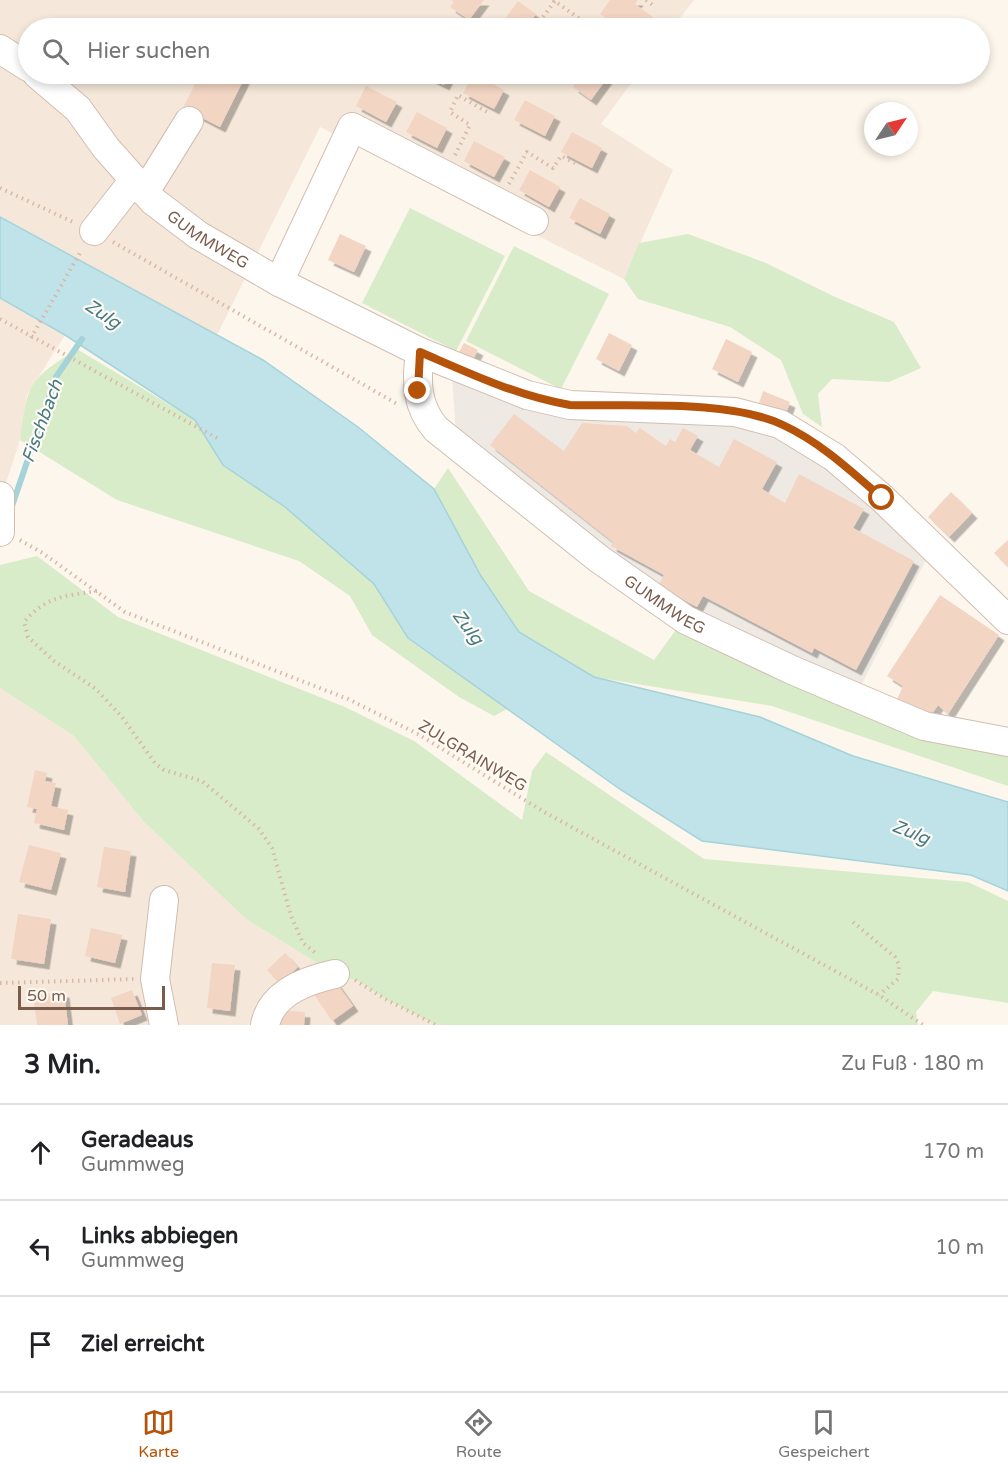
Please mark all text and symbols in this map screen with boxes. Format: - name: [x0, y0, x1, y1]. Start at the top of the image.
- search box: [18, 18, 990, 84]
- icon: search: [39, 35, 72, 68]
- text: Hier suchen: [87, 38, 210, 64]
- north arrow: [864, 102, 918, 156]
- street label: GUMMWEG: [163, 206, 252, 273]
- water label: Zulg: [81, 294, 126, 335]
- water label: Fischbach: [17, 376, 67, 465]
- route end: [404, 377, 430, 403]
- route start: [868, 484, 894, 510]
- street label: GUMMWEG: [620, 571, 708, 639]
- water label: Zulg: [448, 605, 489, 650]
- street label: ZULGRAINWEG: [415, 716, 530, 796]
- water label: Zulg: [889, 815, 934, 850]
- scale bar: [18, 983, 165, 1010]
- text: 50 m: [27, 986, 66, 1006]
- text: 3 Min.: [24, 1049, 101, 1080]
- text: Zu Fuß · 180 m: [841, 1052, 984, 1076]
- text: Geradeaus: [81, 1127, 193, 1153]
- icon: ahead: [24, 1136, 57, 1169]
- text: 170 m: [923, 1140, 984, 1164]
- text: Gummweg: [81, 1153, 185, 1177]
- text: Links abbiegen: [81, 1223, 239, 1249]
- icon: left: [24, 1232, 57, 1265]
- text: 10 m: [935, 1236, 984, 1260]
- text: Gummweg: [81, 1249, 185, 1273]
- icon: arrive: [24, 1328, 57, 1361]
- text: Ziel erreicht: [81, 1331, 204, 1357]
- tab: Karte: [138, 1406, 179, 1462]
- tab: Route: [456, 1406, 502, 1462]
- tab: Gespeichert: [778, 1406, 870, 1462]

